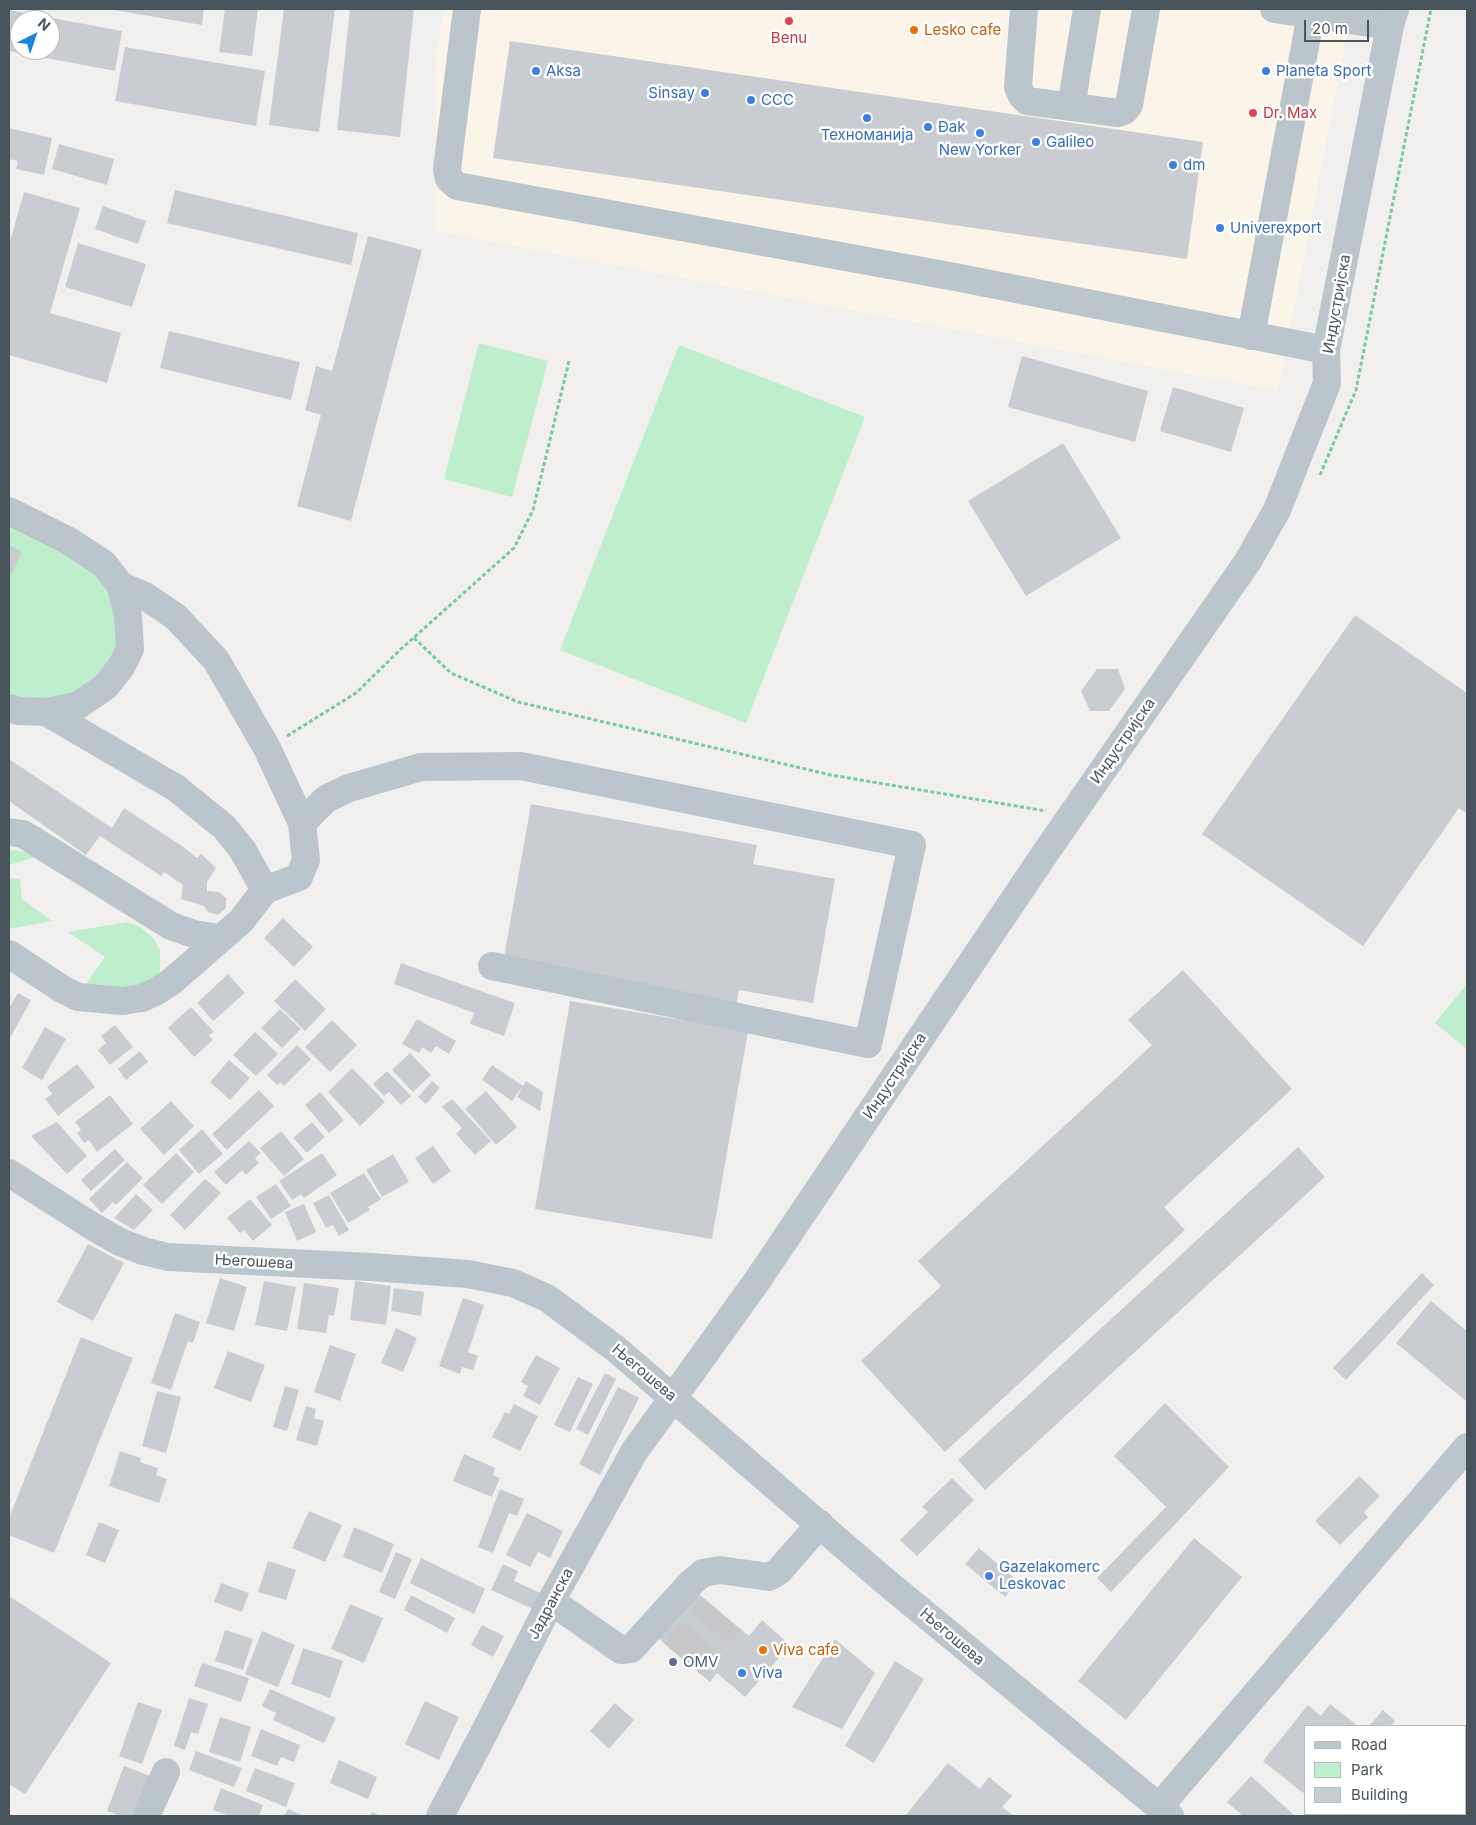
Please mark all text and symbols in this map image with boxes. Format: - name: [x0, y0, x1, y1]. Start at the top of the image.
- north arrow: [10, 10, 60, 60]
- scale bar: [1306, 10, 1371, 42]
- text: N: [35, 14, 54, 34]
- marker: Benu: [783, 15, 795, 27]
- text: 20 m: [1312, 19, 1348, 38]
- place label: Lesko cafe: [924, 21, 1001, 39]
- marker: Lesko cafe: [908, 24, 920, 36]
- place label: Benu: [771, 29, 807, 47]
- place label: Aksa: [546, 62, 581, 80]
- place label: Planeta Sport: [1276, 62, 1371, 80]
- marker: Aksa: [530, 65, 542, 77]
- marker: Planeta Sport: [1260, 65, 1272, 77]
- place label: Sinsay: [648, 84, 695, 102]
- marker: Sinsay: [699, 87, 711, 99]
- place label: CCC: [761, 91, 794, 109]
- marker: CCC: [745, 94, 757, 106]
- place label: Dr. Max: [1263, 104, 1317, 122]
- marker: Dr. Max: [1247, 107, 1259, 119]
- marker: Техноманија: [861, 112, 873, 124]
- place label: Đak: [938, 118, 965, 136]
- marker: Đak: [922, 121, 934, 133]
- place label: Техноманија: [821, 126, 913, 144]
- marker: New Yorker: [974, 127, 986, 139]
- place label: Galileo: [1046, 133, 1094, 151]
- marker: Galileo: [1030, 136, 1042, 148]
- place label: New Yorker: [939, 141, 1021, 159]
- place label: dm: [1183, 156, 1205, 174]
- marker: dm: [1167, 159, 1179, 171]
- place label: Univerexport: [1230, 219, 1322, 237]
- marker: Univerexport: [1214, 222, 1226, 234]
- street label: Индустријска: [1319, 253, 1355, 355]
- street label: Индустријска: [1087, 695, 1159, 787]
- street label: Индустријска: [859, 1029, 931, 1123]
- street label: Његошева: [214, 1251, 294, 1273]
- street label: Његошева: [608, 1341, 680, 1405]
- place label: Gazelakomerc Leskovac: [999, 1558, 1100, 1593]
- street label: Јадранска: [525, 1565, 577, 1643]
- marker: Gazelakomerc Leskovac: [983, 1570, 995, 1582]
- street label: Његошева: [916, 1605, 988, 1669]
- place label: Viva cafe: [773, 1641, 839, 1659]
- marker: Viva cafe: [757, 1644, 769, 1656]
- place label: OMV: [683, 1653, 718, 1671]
- marker: OMV: [667, 1656, 679, 1668]
- place label: Viva: [752, 1664, 783, 1682]
- marker: Viva: [736, 1667, 748, 1679]
- legend: [1304, 1725, 1466, 1815]
- text: Road: [1351, 1735, 1387, 1754]
- text: Park: [1351, 1760, 1383, 1779]
- text: Building: [1351, 1785, 1408, 1804]

